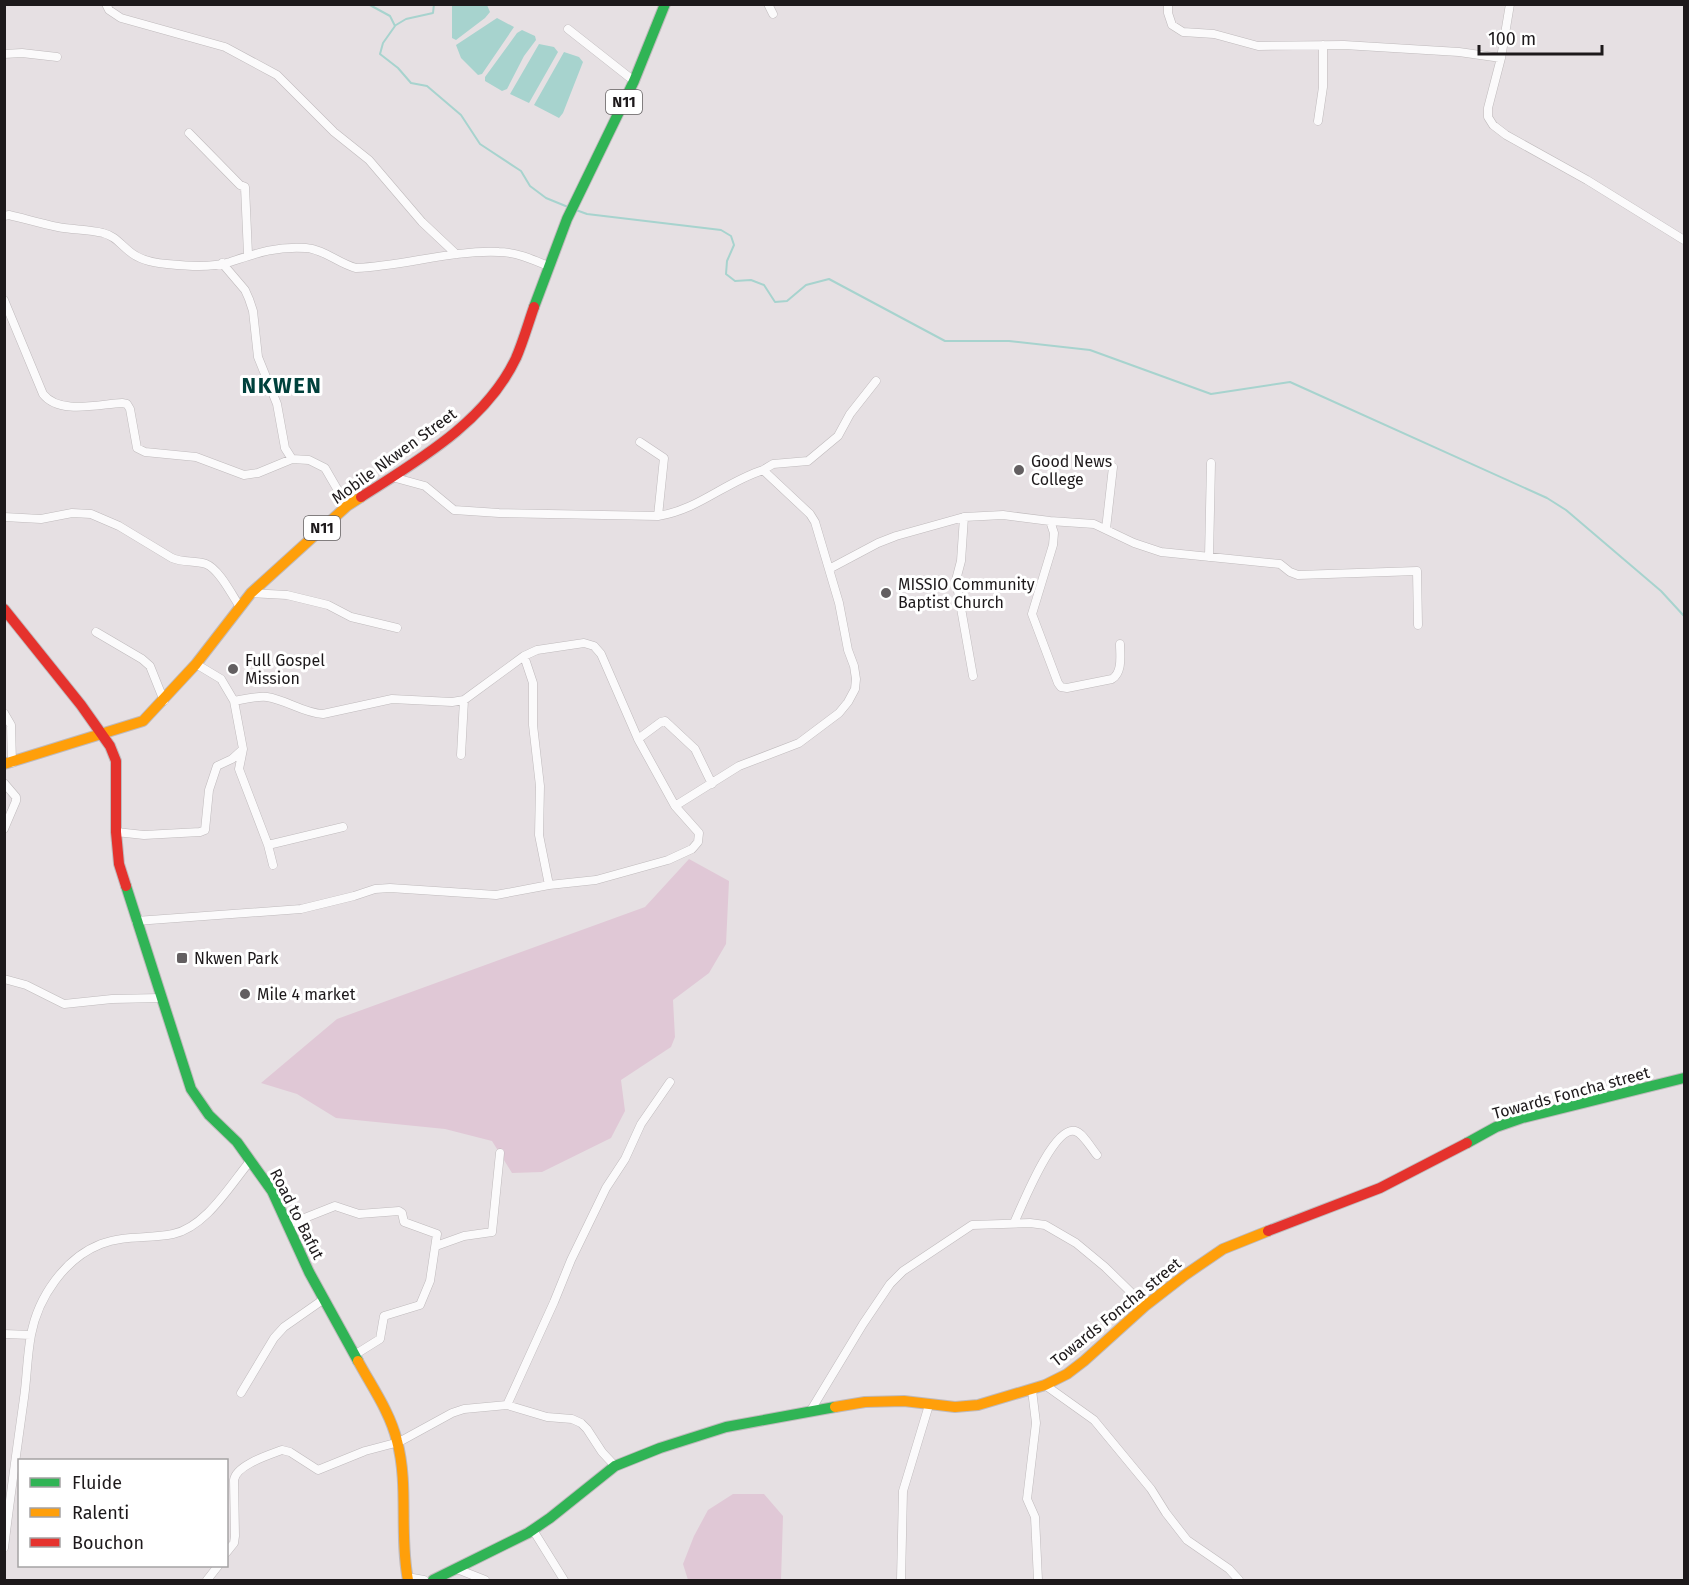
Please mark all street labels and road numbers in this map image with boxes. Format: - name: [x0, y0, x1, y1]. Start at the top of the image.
- road number: N11: [606, 90, 642, 114]
- street label: Mobile Nkwen Street: [328, 404, 460, 508]
- road number: N11: [304, 516, 340, 540]
- street label: Towards Foncha street: [1490, 1063, 1652, 1123]
- street label: Road to Bafut: [266, 1166, 328, 1263]
- street label: Towards Foncha street: [1047, 1254, 1185, 1370]

